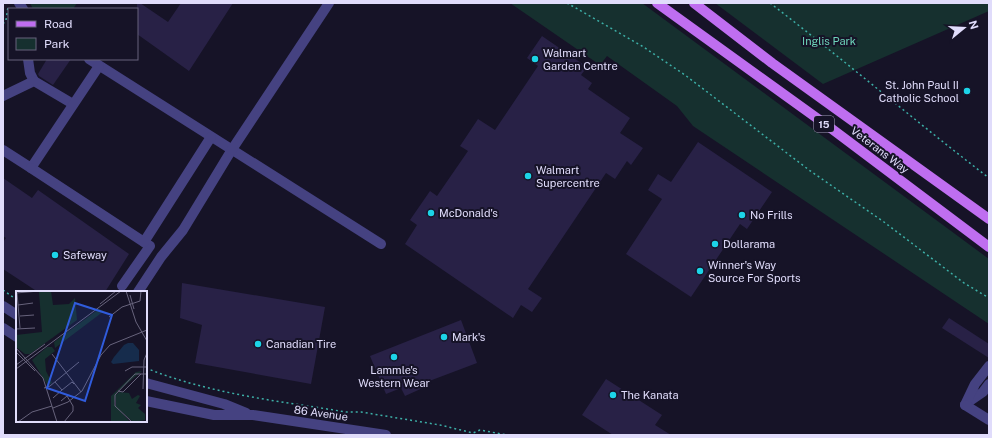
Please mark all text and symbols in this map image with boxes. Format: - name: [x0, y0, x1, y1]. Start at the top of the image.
- legend: [8, 8, 138, 60]
- north arrow: [944, 8, 984, 48]
- text: Road: [44, 17, 72, 31]
- text: N: [966, 19, 981, 31]
- park label: Inglis Park: [802, 35, 856, 47]
- text: Park: [44, 37, 70, 51]
- place label: Walmart Garden Centre: [543, 47, 618, 72]
- marker: Walmart Garden Centre: [530, 54, 540, 64]
- place label: St. John Paul II Catholic School: [879, 79, 959, 104]
- marker: St. John Paul II Catholic School: [962, 86, 972, 96]
- road number: 15: [814, 116, 834, 132]
- street label: Veterans Way: [849, 124, 911, 176]
- place label: Walmart Supercentre: [536, 164, 600, 189]
- marker: Walmart Supercentre: [523, 171, 533, 181]
- place label: McDonald's: [439, 207, 498, 219]
- marker: McDonald's: [426, 208, 436, 218]
- place label: No Frills: [750, 209, 793, 221]
- marker: No Frills: [737, 210, 747, 220]
- place label: Dollarama: [723, 238, 775, 250]
- marker: Dollarama: [710, 239, 720, 249]
- place label: Safeway: [63, 249, 107, 261]
- marker: Safeway: [50, 250, 60, 260]
- place label: Winner's Way Source For Sports: [708, 259, 801, 284]
- marker: Winner's Way Source For Sports: [695, 266, 705, 276]
- inset map: [16, 291, 147, 422]
- place label: Mark's: [452, 331, 486, 343]
- marker: Mark's: [439, 332, 449, 342]
- place label: Canadian Tire: [266, 338, 336, 350]
- marker: Canadian Tire: [253, 339, 263, 349]
- marker: Lammle's Western Wear: [389, 352, 399, 362]
- place label: Lammle's Western Wear: [358, 364, 430, 389]
- place label: The Kanata: [621, 389, 679, 401]
- marker: The Kanata: [608, 390, 618, 400]
- street label: 86 Avenue: [293, 403, 349, 423]

